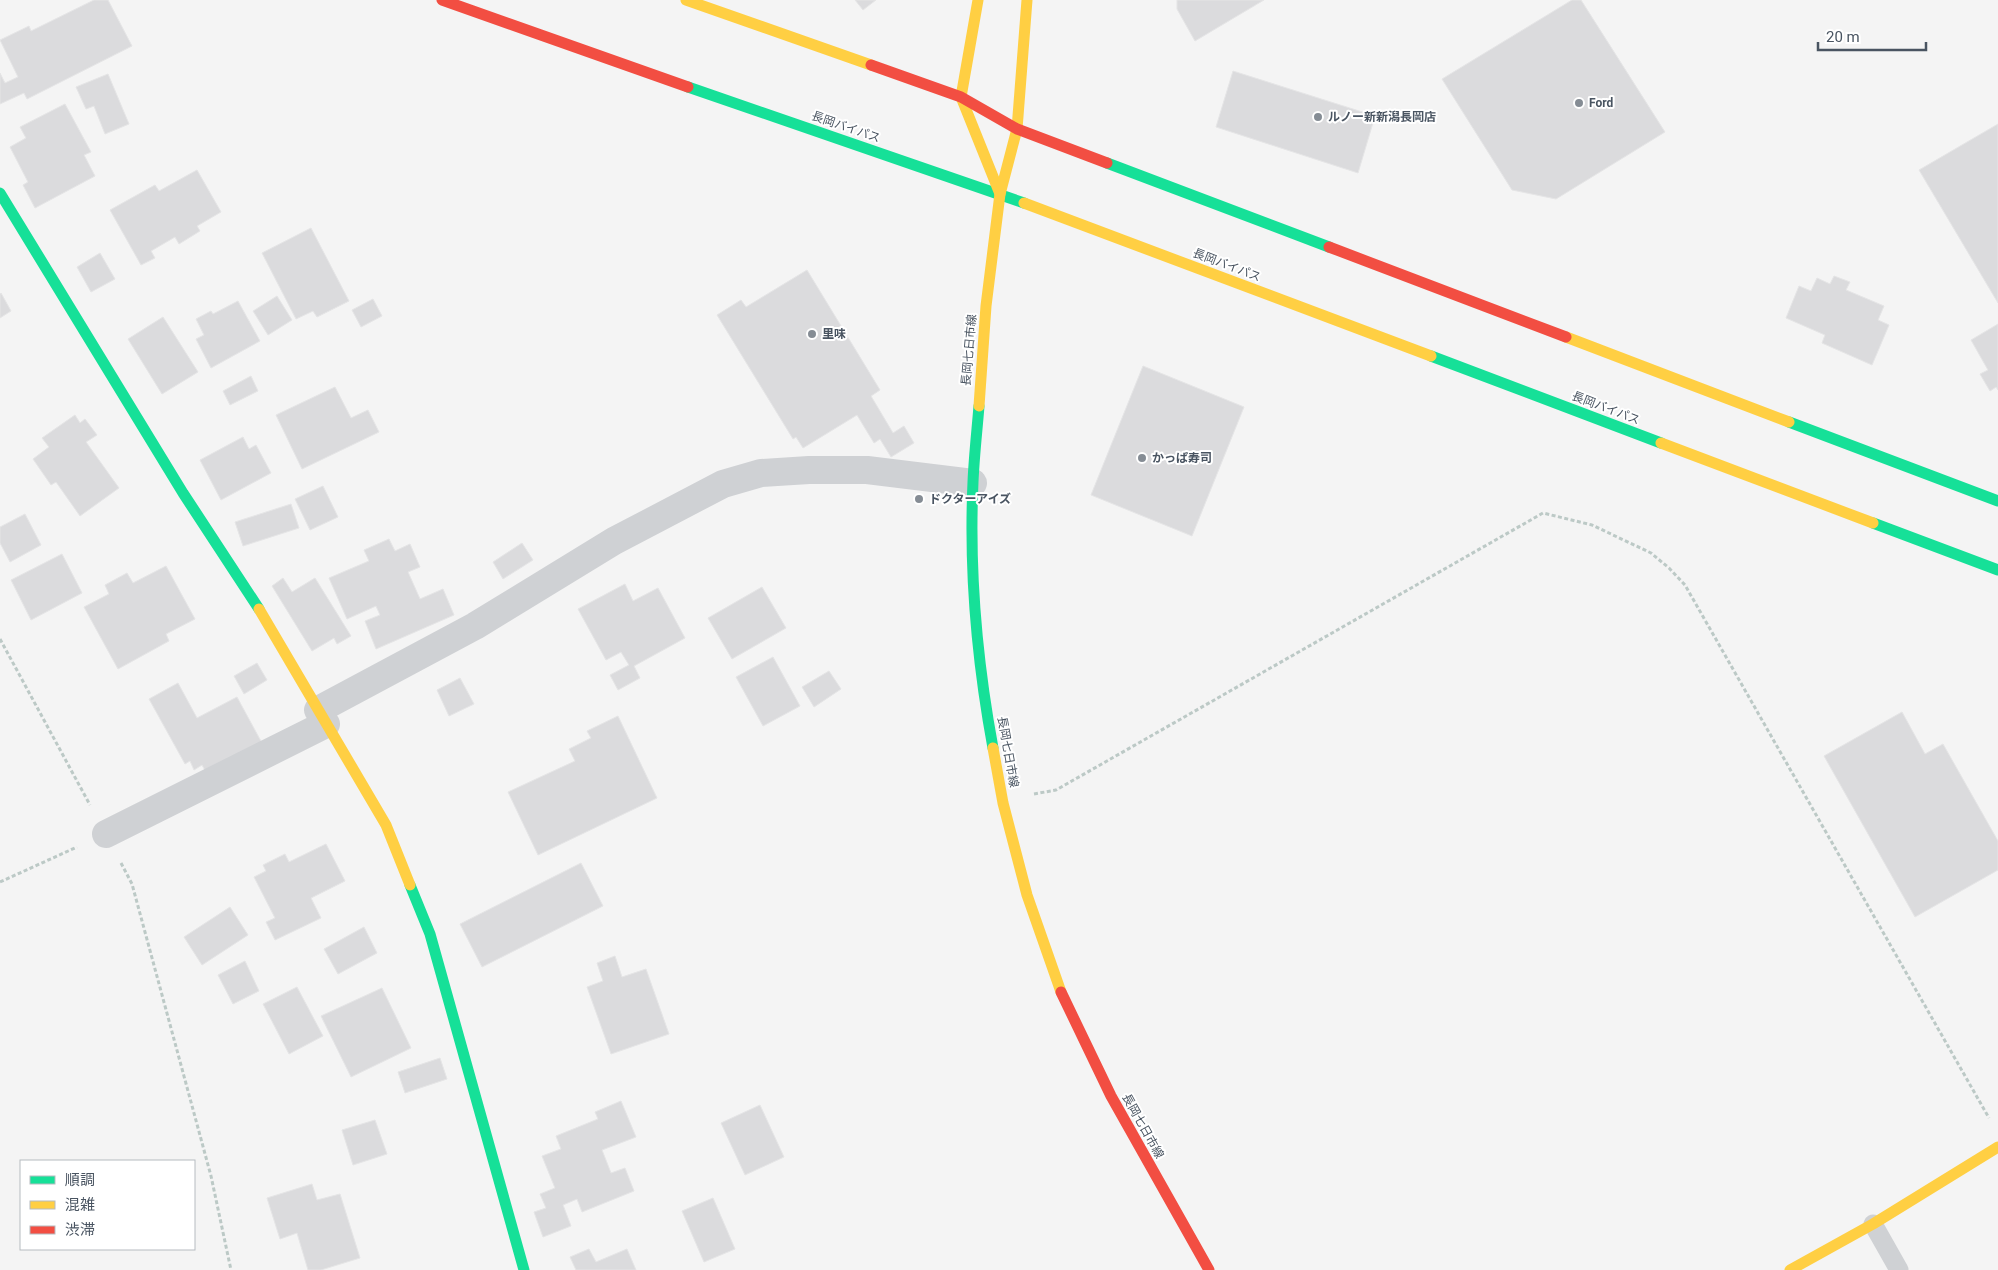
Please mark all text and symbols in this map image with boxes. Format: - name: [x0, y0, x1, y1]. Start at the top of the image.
- scale bar: [1818, 20, 1926, 52]
- text: 20 m: [1826, 28, 1860, 46]
- place label: Ford: [1589, 96, 1614, 110]
- marker: Ford: [1573, 97, 1585, 109]
- street label: 長岡バイパス: [810, 109, 882, 145]
- place label: ルノー新新潟長岡店: [1328, 110, 1436, 124]
- marker: ルノー新新潟長岡店: [1312, 111, 1324, 123]
- street label: 長岡バイパス: [1191, 246, 1263, 284]
- street label: 長岡七日市線: [959, 314, 979, 386]
- place label: 里味: [822, 327, 846, 341]
- marker: 里味: [806, 328, 818, 340]
- street label: 長岡バイパス: [1570, 389, 1642, 427]
- place label: かっぱ寿司: [1152, 451, 1212, 465]
- marker: かっぱ寿司: [1136, 452, 1148, 464]
- place label: ドクターアイズ: [929, 492, 1011, 506]
- marker: ドクターアイズ: [913, 493, 925, 505]
- street label: 長岡七日市線: [995, 715, 1021, 789]
- street label: 長岡七日市線: [1119, 1091, 1167, 1161]
- legend: [20, 1160, 195, 1250]
- text: 順調: [65, 1171, 95, 1189]
- text: 混雑: [65, 1196, 95, 1214]
- text: 渋滞: [65, 1221, 95, 1239]

